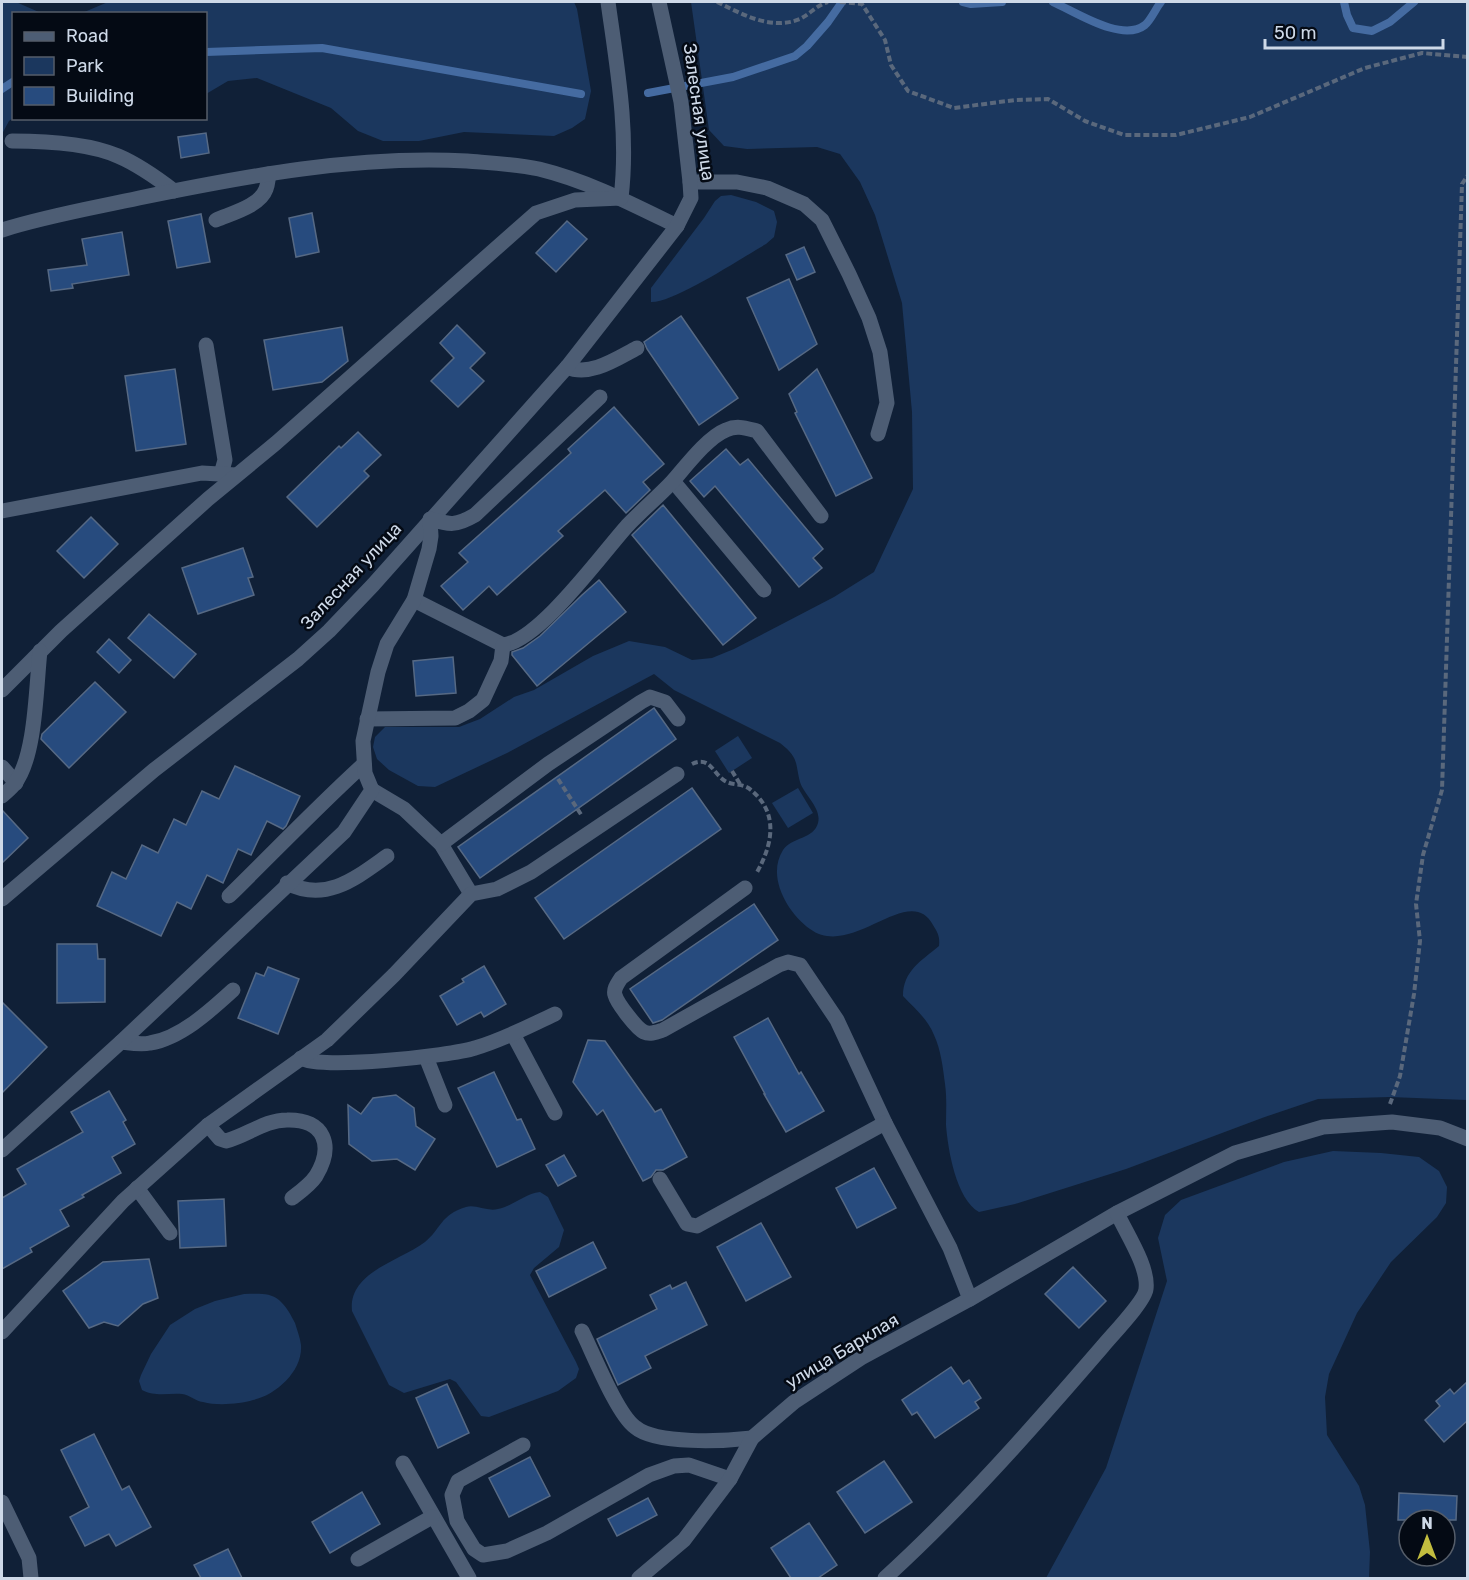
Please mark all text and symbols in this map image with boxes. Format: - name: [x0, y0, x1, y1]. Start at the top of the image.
- legend: [12, 12, 207, 120]
- scale bar: [1265, 12, 1444, 50]
- text: 50 m: [1274, 22, 1317, 44]
- text: Road: [66, 25, 109, 47]
- street label: Залесная улица: [678, 42, 720, 182]
- text: Park: [66, 55, 104, 77]
- text: Building: [66, 85, 134, 107]
- street label: Залесная улица: [296, 518, 406, 634]
- street label: улица Барклая: [781, 1309, 903, 1393]
- north arrow: [1397, 1508, 1457, 1568]
- text: N: [1421, 1514, 1433, 1533]

